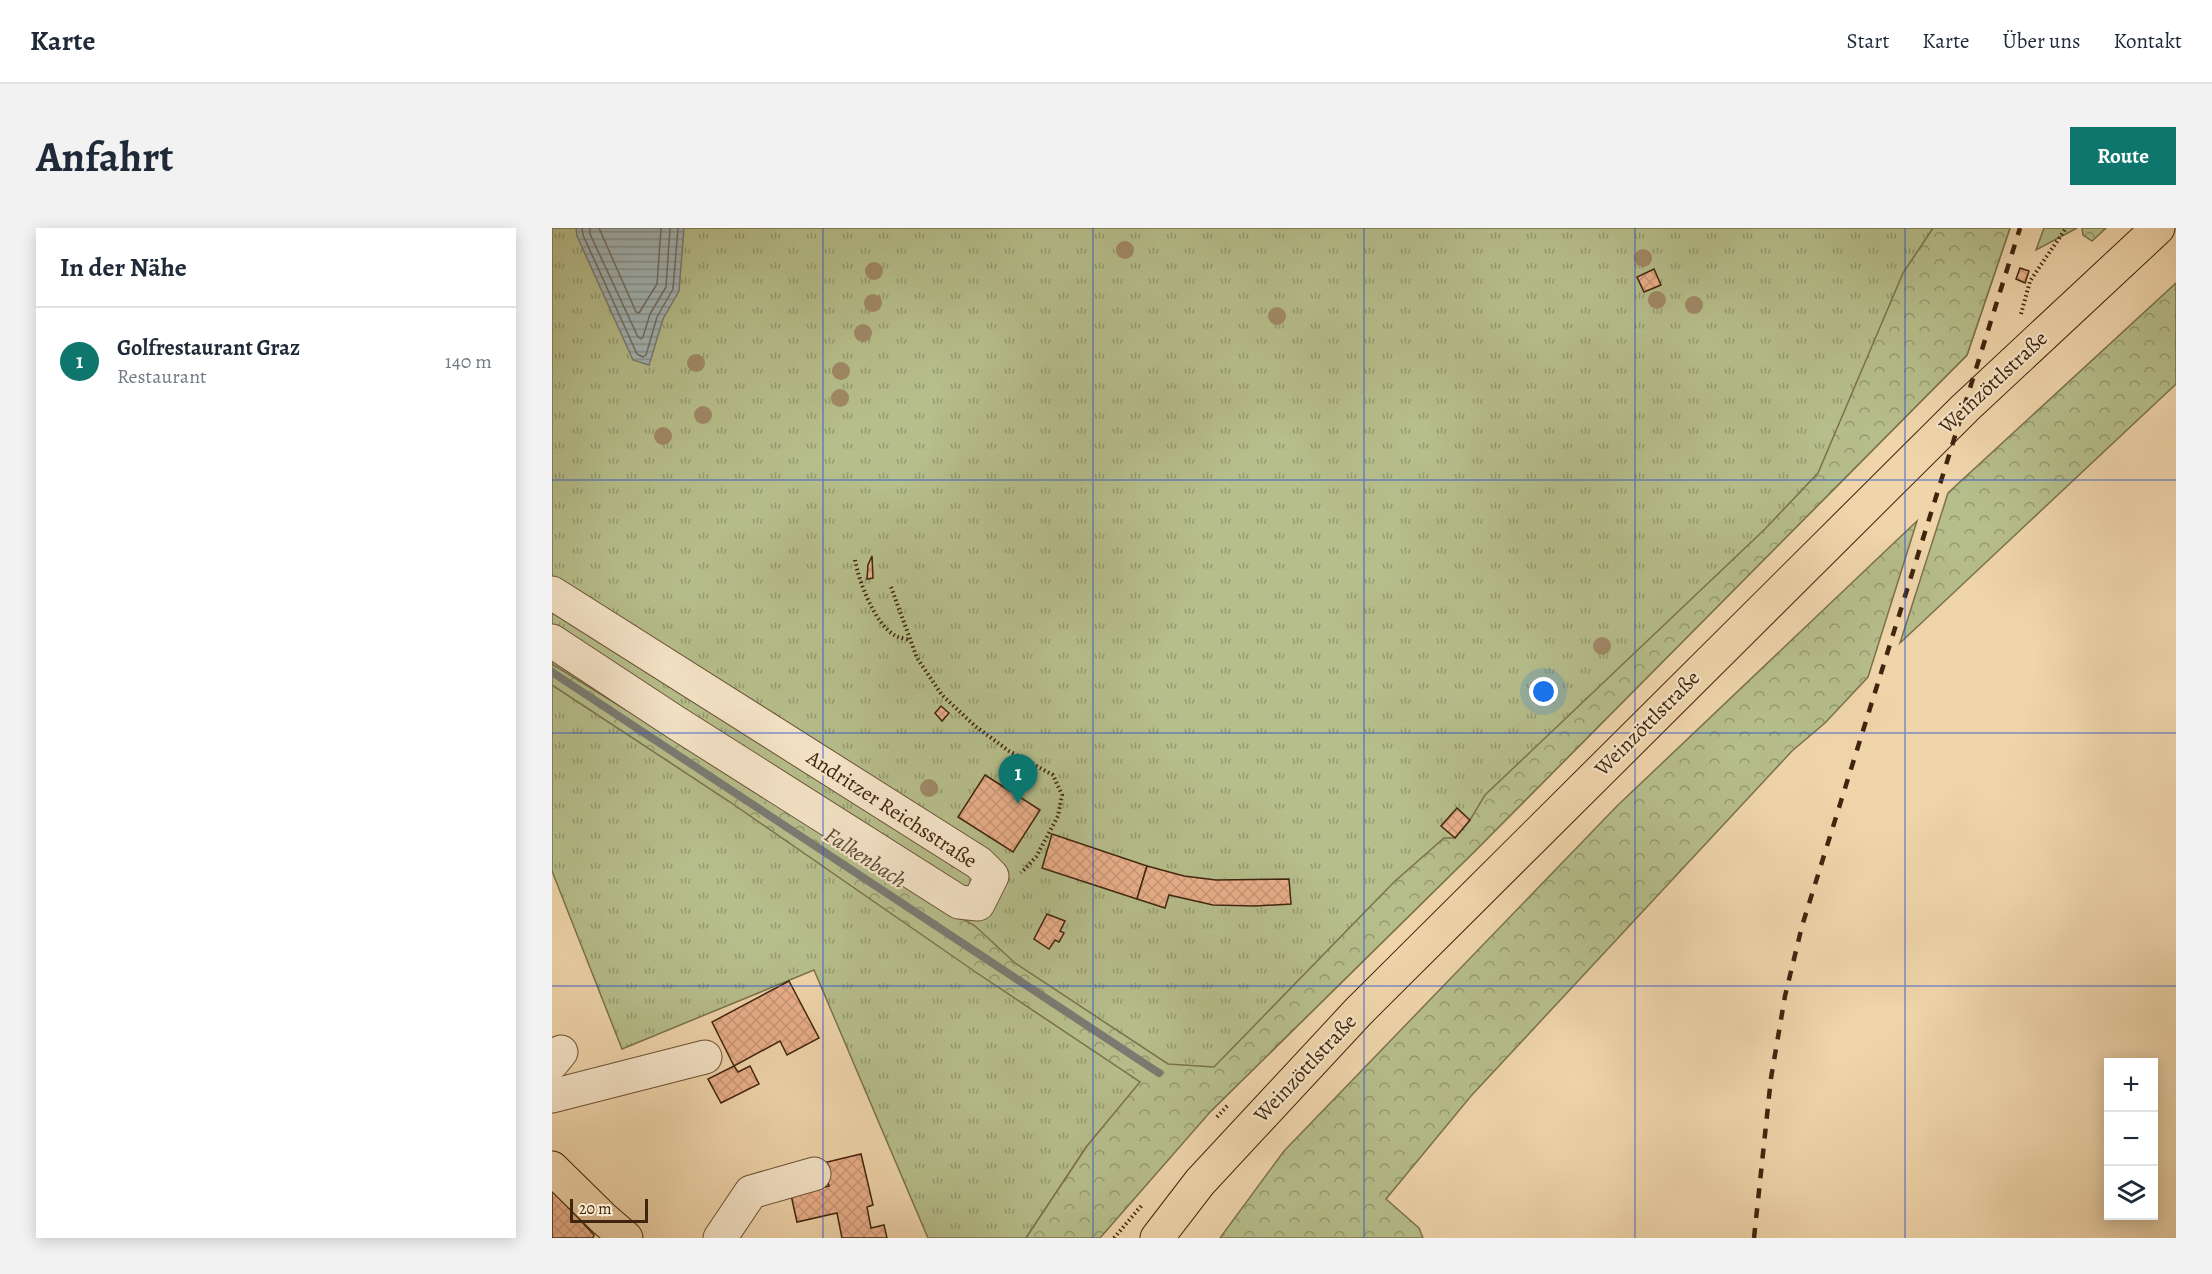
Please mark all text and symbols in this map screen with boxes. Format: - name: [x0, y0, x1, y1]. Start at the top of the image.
- text: Karte: [30, 22, 95, 60]
- text: Start: [1847, 27, 1889, 55]
- text: Karte: [1922, 27, 1970, 55]
- text: Über uns: [2003, 27, 2080, 55]
- text: Kontakt: [2113, 27, 2182, 55]
- button: Route: [2070, 127, 2176, 185]
- text: Anfahrt: [36, 128, 173, 185]
- text: In der Nähe: [60, 250, 187, 285]
- street label: Weinzöttlstraße: [1932, 324, 2053, 440]
- text: Golfrestaurant Graz: [117, 333, 300, 363]
- text: 1: [76, 348, 83, 375]
- text: 140 m: [445, 348, 492, 375]
- text: Restaurant: [117, 363, 207, 390]
- street label: Weinzöttlstraße: [1587, 664, 1706, 783]
- your location: [1529, 677, 1558, 706]
- street label: Andritzer Reichsstraße: [801, 743, 983, 875]
- pin: 1: [998, 754, 1038, 804]
- water label: Falkenbach: [819, 820, 912, 896]
- street label: Weinzöttlstraße: [1247, 1008, 1363, 1129]
- map controls: [2104, 1058, 2158, 1220]
- button: +: [2104, 1058, 2158, 1112]
- button: −: [2104, 1112, 2158, 1166]
- button: layers: [2104, 1166, 2158, 1220]
- scale bar: [570, 1196, 648, 1224]
- text: 20 m: [579, 1198, 612, 1220]

